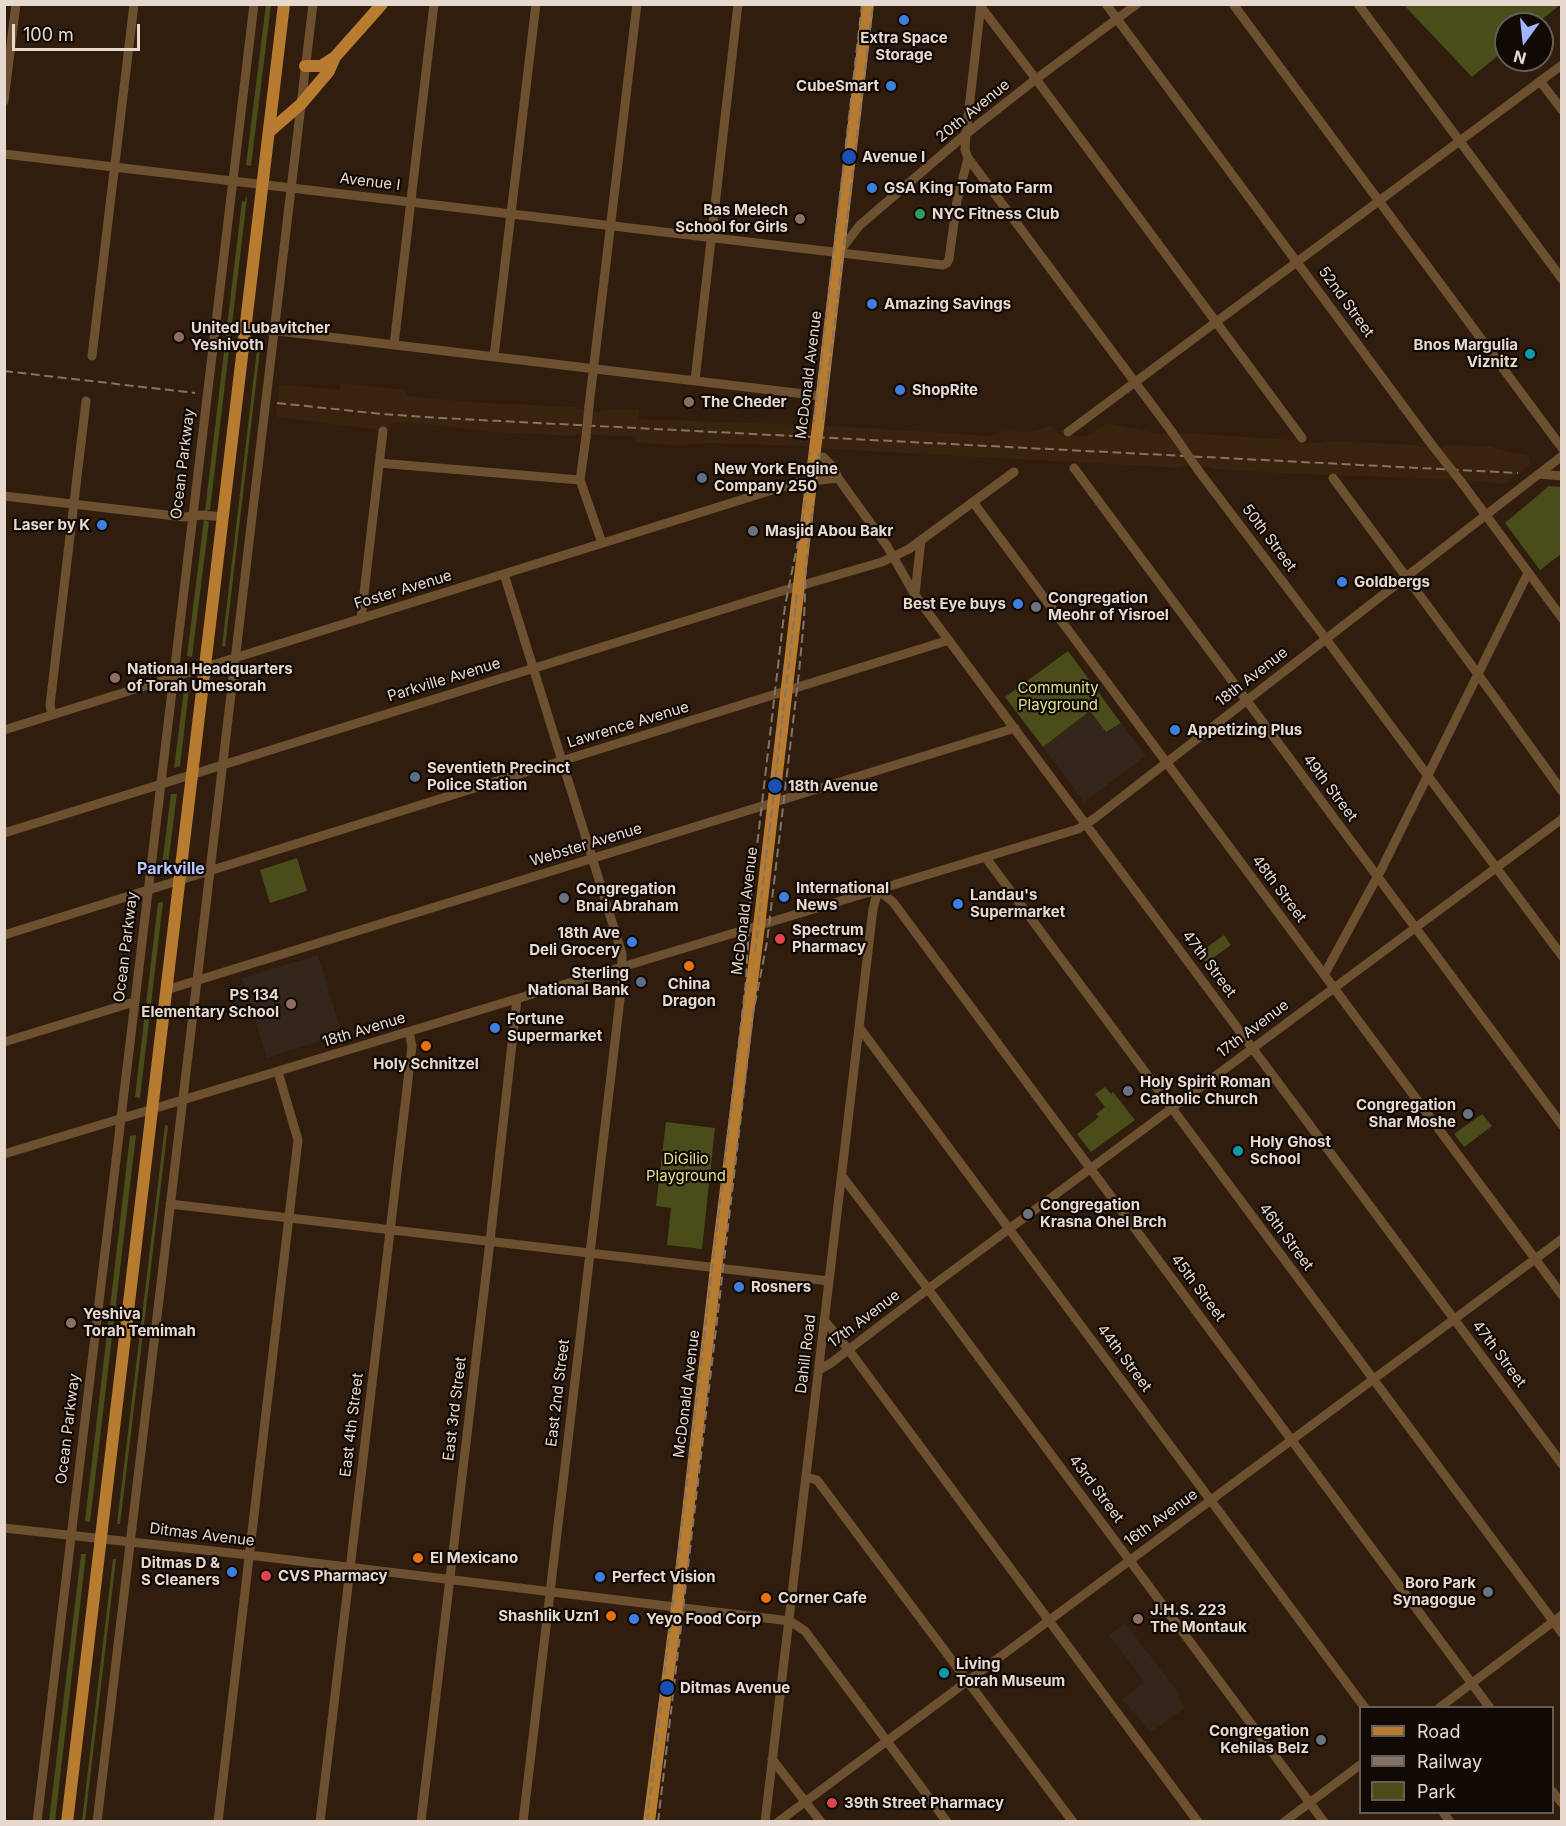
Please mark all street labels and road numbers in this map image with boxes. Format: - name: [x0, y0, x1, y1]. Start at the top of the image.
- street label: 20th Avenue: [933, 76, 1013, 146]
- street label: Avenue I: [339, 169, 401, 195]
- street label: 52nd Street: [1314, 263, 1378, 341]
- street label: McDonald Avenue: [792, 310, 826, 440]
- street label: Ocean Parkway: [167, 408, 199, 520]
- street label: 50th Street: [1238, 501, 1300, 575]
- street label: Foster Avenue: [352, 567, 454, 613]
- street label: 18th Avenue: [1213, 643, 1291, 711]
- street label: Parkville Avenue: [385, 654, 503, 706]
- street label: Lawrence Avenue: [565, 698, 691, 752]
- street label: 49th Street: [1299, 751, 1361, 825]
- street label: Webster Avenue: [528, 819, 644, 871]
- street label: McDonald Avenue: [728, 846, 762, 976]
- street label: 48th Street: [1248, 852, 1310, 926]
- street label: Ocean Parkway: [110, 891, 142, 1003]
- street label: 47th Street: [1178, 927, 1240, 1001]
- street label: 17th Avenue: [1214, 996, 1292, 1062]
- street label: 18th Avenue: [320, 1009, 408, 1051]
- street label: 46th Street: [1255, 1200, 1317, 1274]
- street label: 45th Street: [1167, 1251, 1229, 1325]
- street label: 17th Avenue: [825, 1286, 903, 1352]
- street label: Dahill Road: [792, 1313, 820, 1395]
- street label: 47th Street: [1468, 1317, 1530, 1391]
- street label: 44th Street: [1093, 1321, 1155, 1395]
- street label: McDonald Avenue: [670, 1329, 704, 1459]
- street label: East 2nd Street: [542, 1338, 574, 1448]
- street label: East 3rd Street: [440, 1356, 470, 1462]
- street label: East 4th Street: [337, 1372, 367, 1478]
- street label: Ocean Parkway: [52, 1373, 84, 1485]
- street label: 43rd Street: [1065, 1452, 1127, 1526]
- street label: 16th Avenue: [1121, 1485, 1201, 1551]
- street label: Ditmas Avenue: [148, 1520, 256, 1550]

